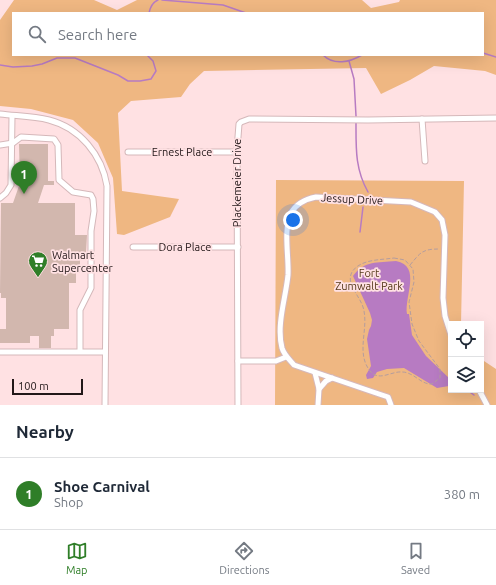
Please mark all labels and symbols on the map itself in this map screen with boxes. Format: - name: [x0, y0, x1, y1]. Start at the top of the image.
- street label: Plackemeier Drive: [231, 139, 243, 227]
- street label: Ernest Place: [152, 146, 212, 158]
- pin: 1: [11, 161, 37, 194]
- street label: Jessup Drive: [321, 191, 383, 207]
- your location: [283, 210, 303, 230]
- street label: Dora Place: [159, 241, 211, 253]
- place label: Walmart Supercenter: [52, 249, 114, 274]
- supermarket icon: Walmart Supercenter: [27, 250, 49, 278]
- park label: Fort Zumwalt Park: [335, 267, 403, 292]
- scale bar: [12, 377, 83, 396]

